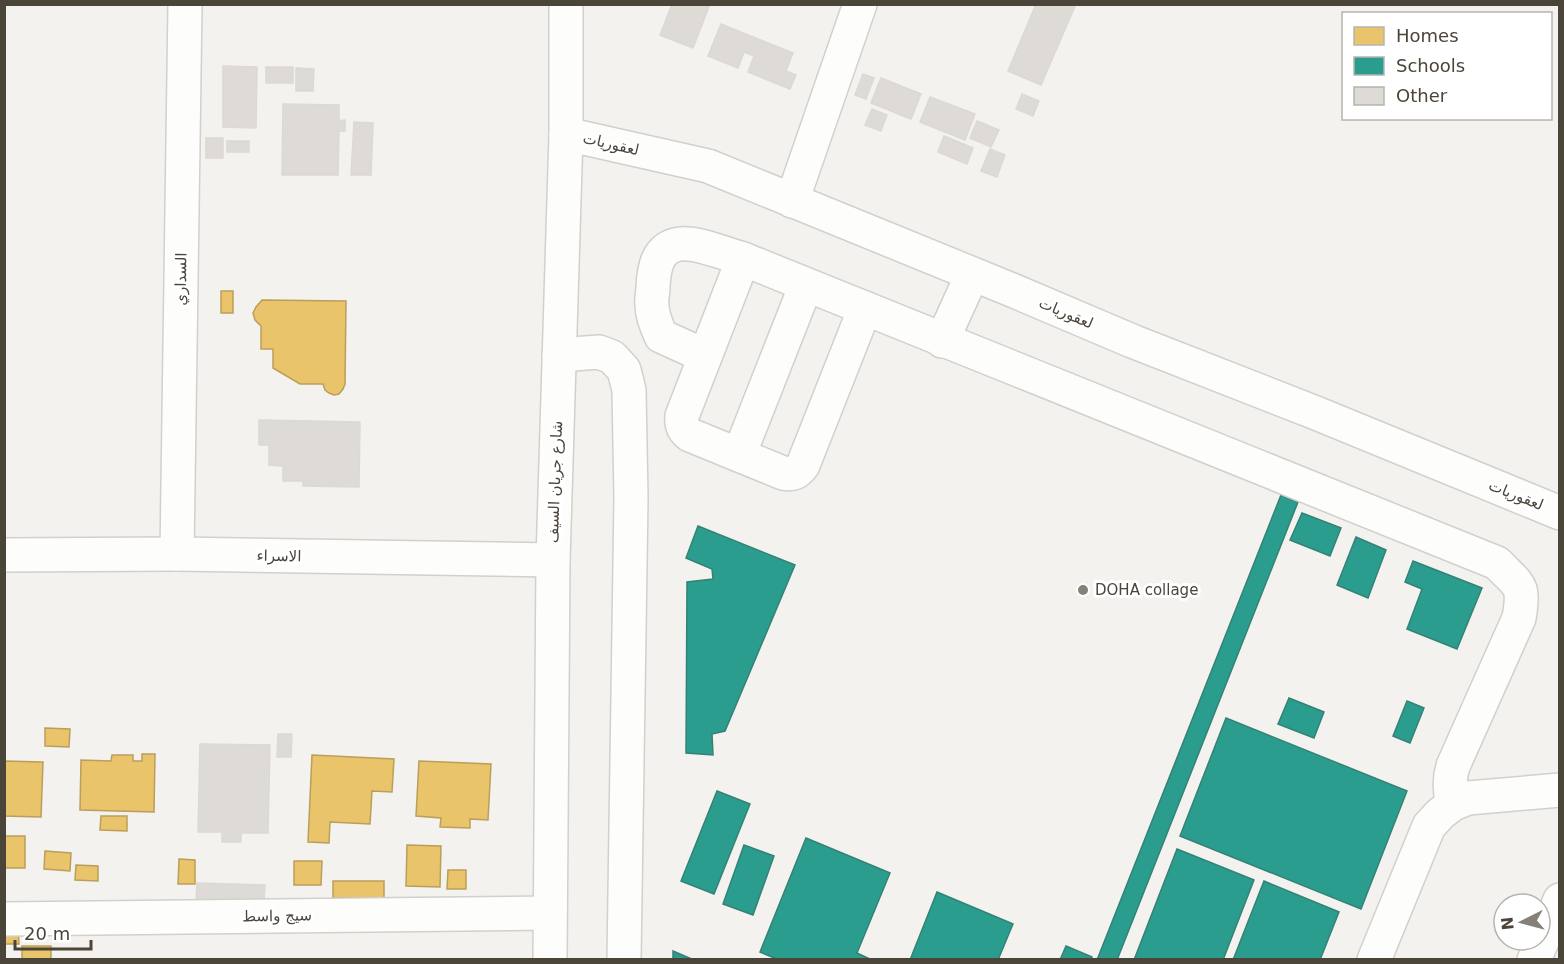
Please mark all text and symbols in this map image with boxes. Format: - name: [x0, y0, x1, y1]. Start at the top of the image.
- legend: [1342, 12, 1552, 120]
- text: Homes: [1396, 25, 1459, 46]
- text: Schools: [1396, 55, 1465, 76]
- text: Other: [1396, 85, 1448, 106]
- street label: لعقوريات: [581, 129, 641, 159]
- street label: السداري: [172, 252, 191, 306]
- street label: لعقوريات: [1036, 294, 1096, 332]
- street label: شارع جريان السيف: [544, 421, 566, 543]
- street label: لعقوريات: [1486, 476, 1546, 514]
- street label: الاسراء: [256, 547, 302, 565]
- place label: DOHA collage: [1095, 581, 1198, 599]
- marker: DOHA collage: [1076, 583, 1090, 597]
- north arrow: [1492, 892, 1552, 952]
- street label: سيج واسط: [242, 906, 312, 926]
- scale bar: [15, 913, 92, 951]
- text: N: [1497, 916, 1518, 931]
- text: 20 m: [24, 923, 70, 944]

